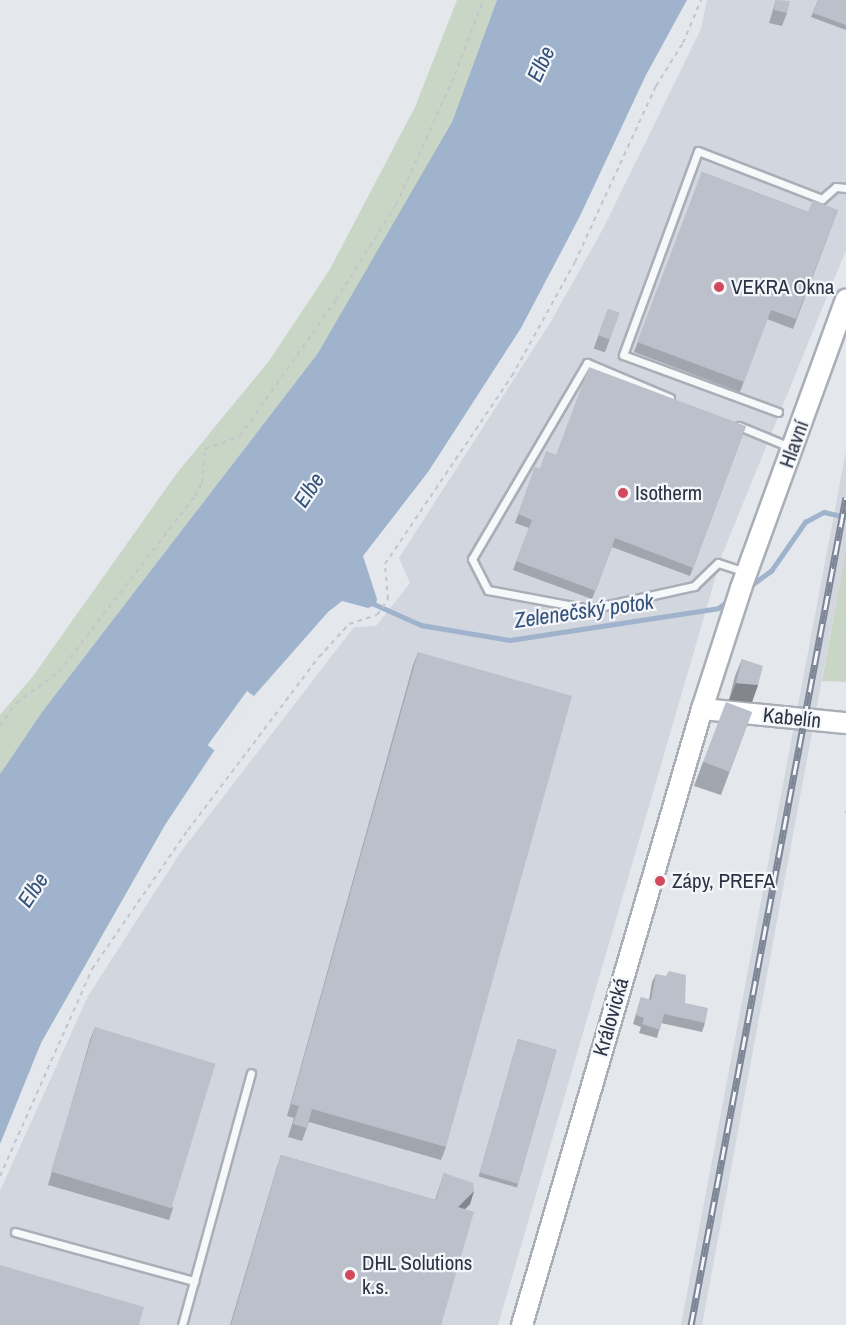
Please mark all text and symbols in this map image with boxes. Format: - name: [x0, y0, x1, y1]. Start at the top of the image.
- water label: Elbe: [521, 42, 561, 86]
- place label: VEKRA Okna: [731, 274, 835, 300]
- marker: VEKRA Okna: [712, 280, 726, 294]
- street label: Hlavní: [774, 417, 814, 471]
- water label: Elbe: [288, 468, 330, 512]
- place label: Isotherm: [635, 480, 702, 506]
- marker: Isotherm: [616, 486, 630, 500]
- water label: Zelenečský potok: [513, 588, 655, 634]
- street label: Kabelín: [762, 702, 822, 734]
- water label: Elbe: [12, 868, 54, 912]
- place label: Zápy, PREFA: [672, 868, 775, 894]
- marker: Zápy, PREFA: [653, 874, 667, 888]
- street label: Královická: [588, 975, 634, 1059]
- place label: DHL Solutions k.s.: [362, 1250, 473, 1300]
- marker: DHL Solutions k.s.: [343, 1268, 357, 1282]

